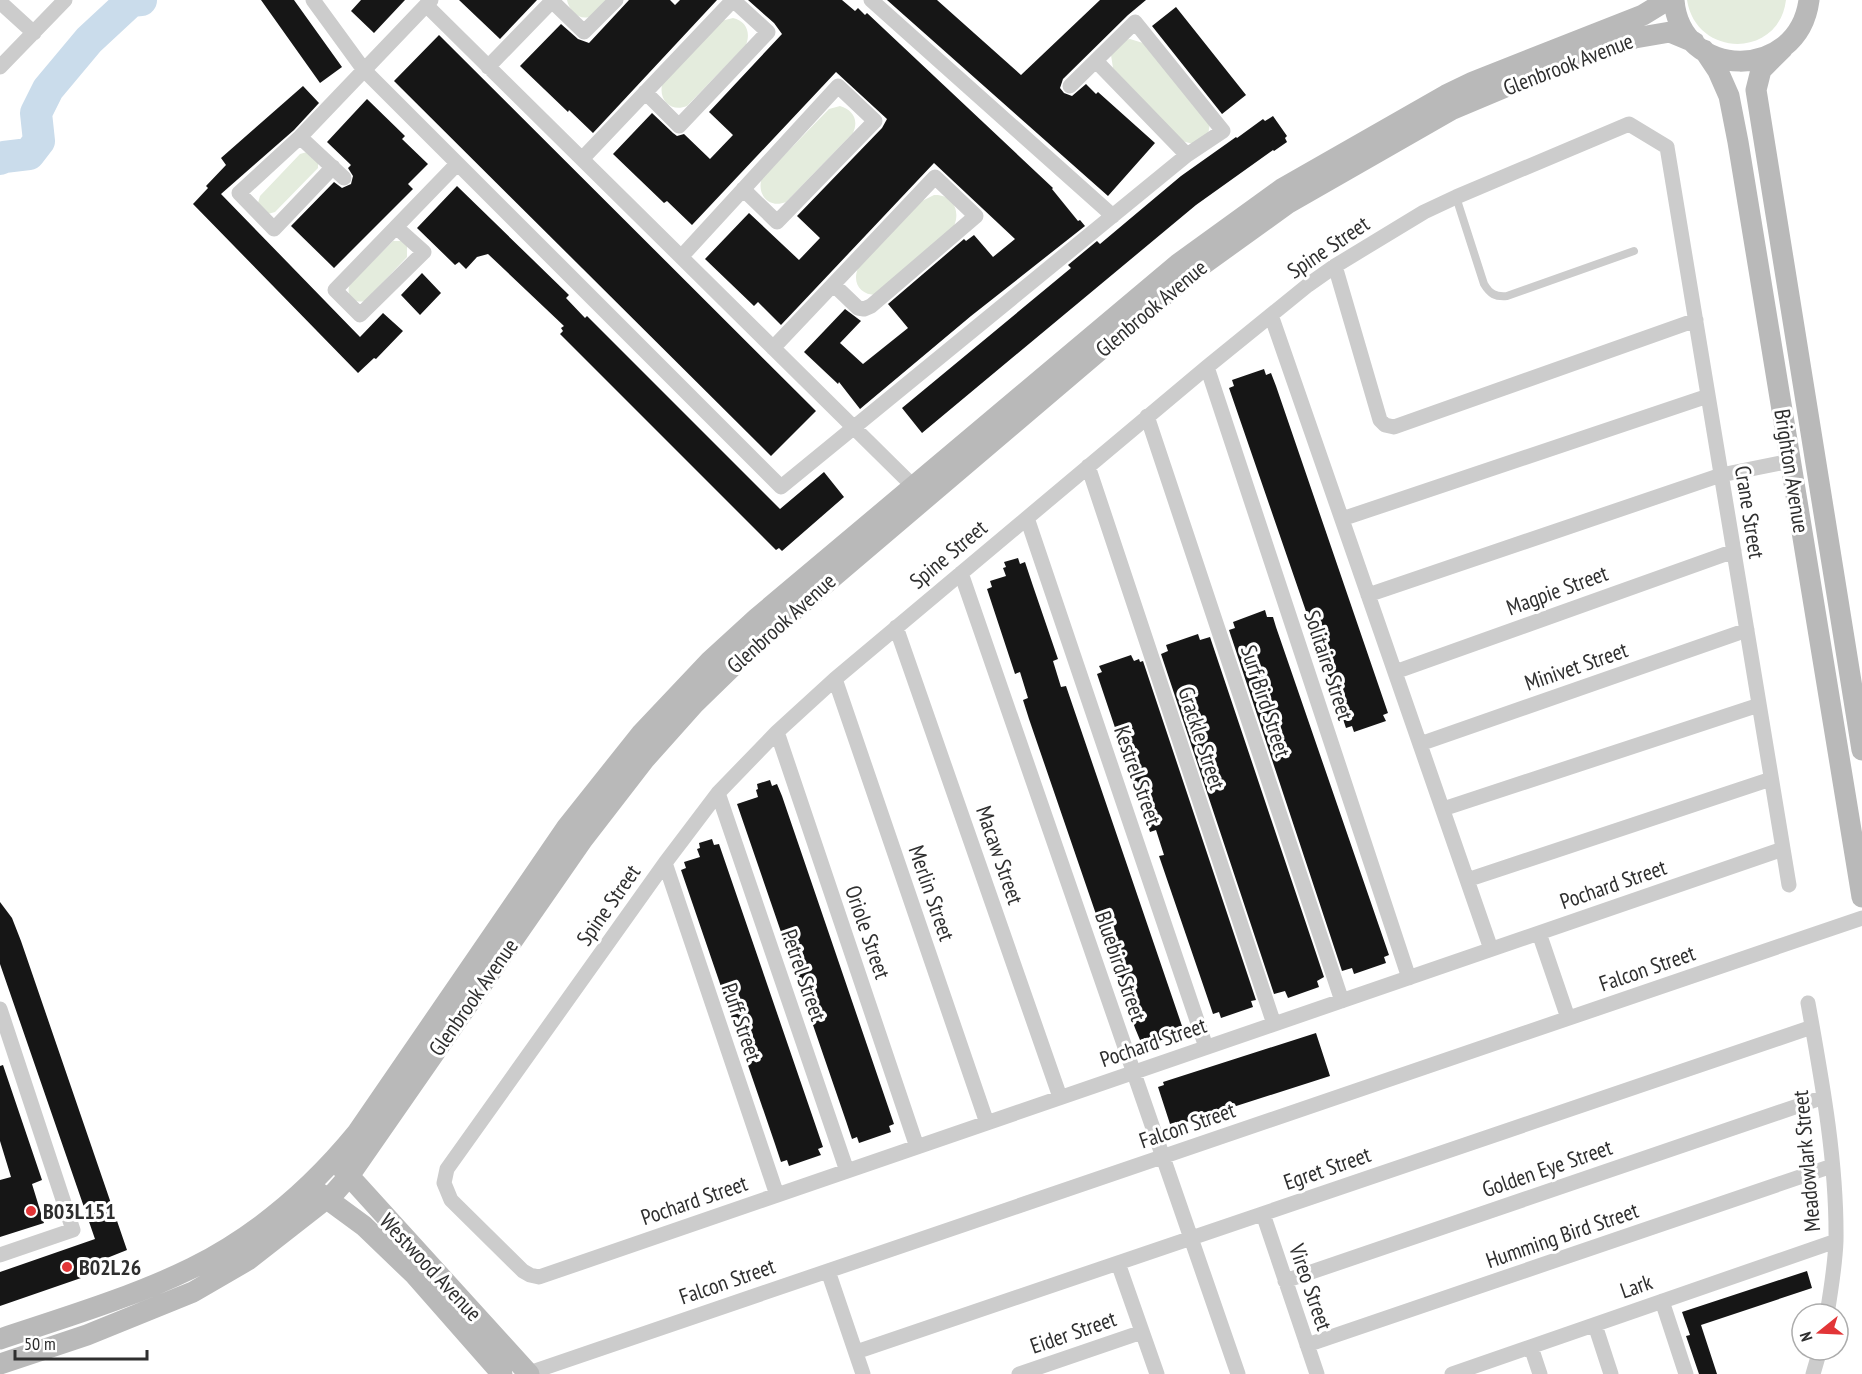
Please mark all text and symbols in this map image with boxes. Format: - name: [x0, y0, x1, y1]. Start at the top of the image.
- street label: Glenbrook Avenue: [1499, 26, 1637, 102]
- street label: Spine Street: [1282, 209, 1374, 285]
- street label: Glenbrook Avenue: [1090, 253, 1212, 363]
- street label: Brighton Avenue: [1768, 407, 1816, 535]
- street label: Crane Street: [1729, 464, 1771, 560]
- street label: Spine Street: [903, 513, 993, 595]
- street label: Magpie Street: [1502, 559, 1612, 621]
- street label: Glenbrook Avenue: [721, 567, 841, 679]
- street label: Solitaire Street: [1298, 607, 1360, 723]
- street label: Minivet Street: [1521, 635, 1631, 697]
- street label: Surf Bird Street: [1235, 641, 1297, 761]
- street label: Grackle Street: [1172, 683, 1232, 793]
- street label: Kestrel Street: [1108, 722, 1168, 828]
- street label: Macaw Street: [970, 802, 1030, 908]
- street label: Merlin Street: [903, 842, 961, 944]
- street label: Pochard Street: [1556, 853, 1670, 915]
- street label: Spine Street: [570, 859, 646, 951]
- street label: Oriole Street: [839, 882, 897, 982]
- street label: Bluebird Street: [1089, 907, 1153, 1025]
- street label: Petrel Street: [775, 926, 833, 1024]
- street label: Glenbrook Avenue: [422, 933, 524, 1061]
- street label: Falcon Street: [1595, 939, 1699, 997]
- street label: Puff Street: [716, 979, 768, 1065]
- street label: Pochard Street: [1096, 1011, 1210, 1073]
- street label: Meadowlark Street: [1786, 1089, 1826, 1233]
- street label: Falcon Street: [1135, 1096, 1239, 1154]
- street label: Golden Eye Street: [1478, 1133, 1616, 1203]
- street label: Egret Street: [1280, 1140, 1374, 1196]
- street label: Pochard Street: [637, 1169, 751, 1231]
- street label: Humming Bird Street: [1482, 1196, 1642, 1274]
- place label: B03L151: [43, 1197, 116, 1225]
- marker: B03L151: [24, 1204, 38, 1218]
- street label: Westwood Avenue: [374, 1207, 488, 1327]
- street label: Vireo Street: [1283, 1239, 1339, 1334]
- street label: Falcon Street: [675, 1252, 779, 1310]
- place label: B02L26: [79, 1253, 141, 1281]
- marker: B02L26: [60, 1260, 74, 1274]
- street label: Lark: [1616, 1267, 1656, 1304]
- north arrow: [1790, 1302, 1850, 1362]
- street label: Eider Street: [1026, 1304, 1120, 1360]
- scale bar: [15, 1323, 147, 1361]
- text: N: [1795, 1329, 1817, 1344]
- text: 50 m: [24, 1332, 56, 1355]

